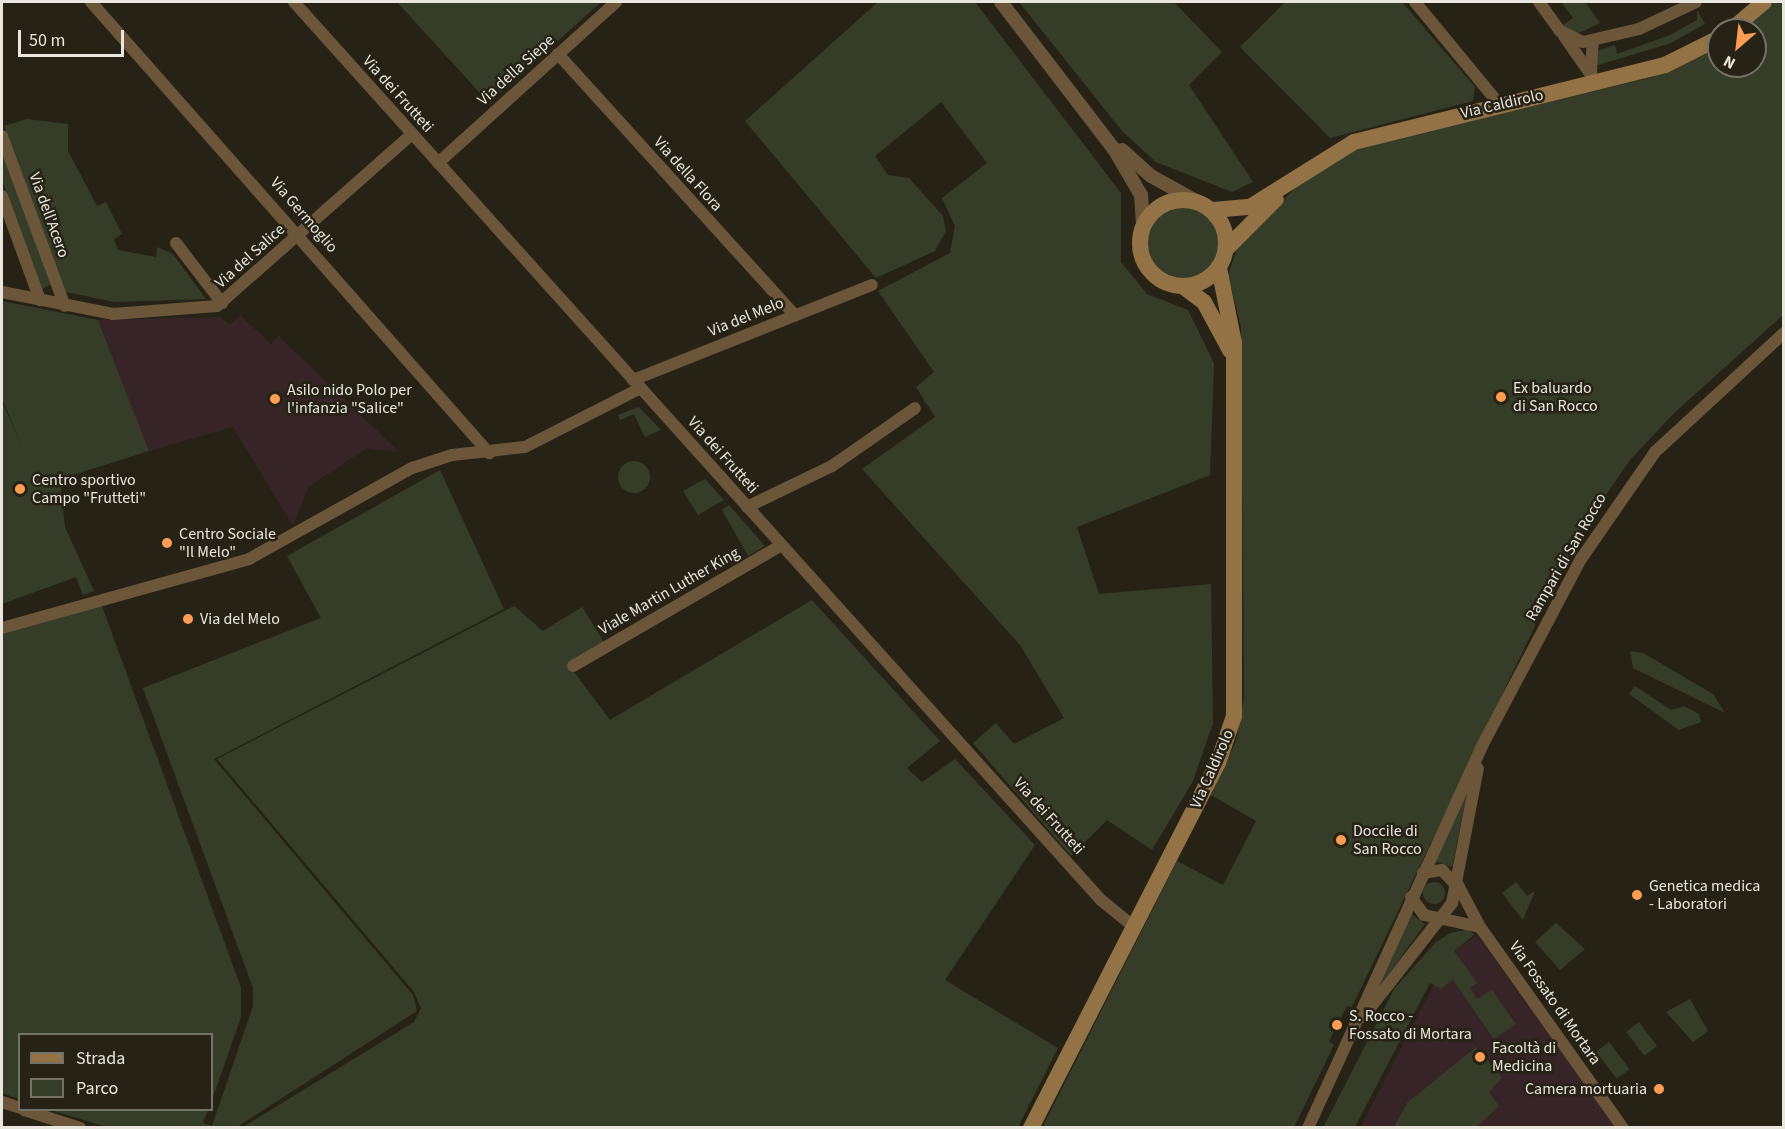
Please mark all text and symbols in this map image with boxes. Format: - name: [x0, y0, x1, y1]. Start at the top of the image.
- scale bar: [21, 18, 128, 56]
- north arrow: [1707, 18, 1767, 78]
- text: 50 m: [29, 28, 65, 53]
- street label: Via della Siepe: [474, 30, 558, 110]
- text: N: [1720, 50, 1739, 74]
- street label: Via dei Frutteti: [359, 52, 437, 136]
- street label: Via Caldirolo: [1459, 85, 1545, 123]
- street label: Via della Flora: [650, 133, 726, 215]
- street label: Via dell'Acero: [25, 170, 73, 260]
- street label: Via Germoglio: [266, 173, 342, 257]
- street label: Via del Salice: [211, 220, 289, 292]
- street label: Via del Melo: [705, 293, 787, 341]
- place label: Ex baluardo di San Rocco: [1513, 378, 1598, 416]
- place label: Asilo nido Polo per l'infanzia "Salice": [287, 380, 412, 418]
- marker: Ex baluardo di San Rocco: [1494, 390, 1508, 404]
- marker: Asilo nido Polo per l'infanzia "Salice": [268, 392, 282, 406]
- street label: Via dei Frutteti: [684, 413, 762, 497]
- place label: Centro sportivo Campo "Frutteti": [32, 470, 146, 508]
- marker: Centro sportivo Campo "Frutteti": [13, 482, 27, 496]
- street label: Rampari di San Rocco: [1522, 490, 1610, 624]
- place label: Centro Sociale "Il Melo": [179, 524, 276, 562]
- marker: Centro Sociale "Il Melo": [160, 536, 174, 550]
- street label: Viale Martin Luther King: [595, 543, 743, 639]
- place label: Via del Melo: [200, 609, 280, 629]
- marker: Via del Melo: [181, 612, 195, 626]
- street label: Via Caldirolo: [1186, 727, 1238, 811]
- street label: Via dei Frutteti: [1010, 774, 1088, 858]
- place label: Doccile di San Rocco: [1353, 821, 1422, 859]
- marker: Doccile di San Rocco: [1334, 833, 1348, 847]
- place label: Genetica medica - Laboratori: [1649, 876, 1760, 914]
- marker: Genetica medica - Laboratori: [1630, 888, 1644, 902]
- street label: Via Fossato di Mortara: [1505, 938, 1605, 1068]
- place label: S. Rocco - Fossato di Mortara: [1349, 1006, 1472, 1044]
- marker: S. Rocco - Fossato di Mortara: [1330, 1018, 1344, 1032]
- legend: [18, 1033, 213, 1111]
- place label: Facoltà di Medicina: [1492, 1038, 1556, 1076]
- text: Strada: [76, 1046, 125, 1071]
- marker: Facoltà di Medicina: [1473, 1050, 1487, 1064]
- text: Parco: [76, 1076, 118, 1101]
- place label: Camera mortuaria: [1525, 1079, 1647, 1099]
- marker: Camera mortuaria: [1652, 1082, 1666, 1096]

